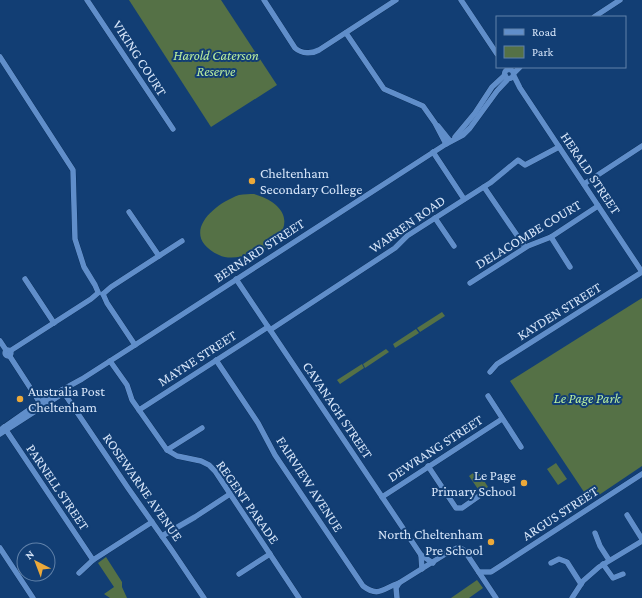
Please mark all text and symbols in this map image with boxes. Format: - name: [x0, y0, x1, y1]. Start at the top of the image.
- legend: [496, 16, 626, 68]
- street label: VIKING COURT: [110, 17, 171, 99]
- text: Road: [532, 25, 557, 39]
- text: Park: [532, 45, 554, 59]
- park label: Harold Caterson Reserve: [173, 47, 259, 79]
- street label: HERALD STREET: [558, 129, 625, 217]
- place label: Cheltenham Secondary College: [260, 165, 362, 197]
- marker: Cheltenham Secondary College: [247, 176, 257, 186]
- street label: WARREN ROAD: [366, 192, 448, 256]
- street label: DELACOMBE COURT: [472, 196, 584, 272]
- street label: BERNARD STREET: [211, 215, 307, 285]
- street label: KAYDEN STREET: [514, 279, 604, 343]
- street label: MAYNE STREET: [155, 326, 240, 389]
- street label: CAVANAGH STREET: [300, 358, 377, 462]
- place label: Australia Post Cheltenham: [28, 383, 105, 415]
- park label: Le Page Park: [554, 390, 621, 406]
- marker: Australia Post Cheltenham: [15, 394, 25, 404]
- street label: DEWRANG STREET: [384, 411, 486, 485]
- street label: ROSEWARNE AVENUE: [100, 430, 186, 544]
- street label: FAIRVIEW AVENUE: [273, 433, 347, 535]
- street label: PARNELL STREET: [23, 441, 93, 533]
- street label: REGENT PARADE: [213, 457, 283, 547]
- place label: Le Page Primary School: [431, 467, 516, 499]
- marker: Le Page Primary School: [519, 478, 529, 488]
- street label: ARGUS STREET: [519, 482, 601, 543]
- place label: North Cheltenham Pre School: [378, 526, 483, 558]
- marker: North Cheltenham Pre School: [486, 537, 496, 547]
- north arrow: [16, 542, 56, 582]
- text: N: [23, 547, 36, 562]

